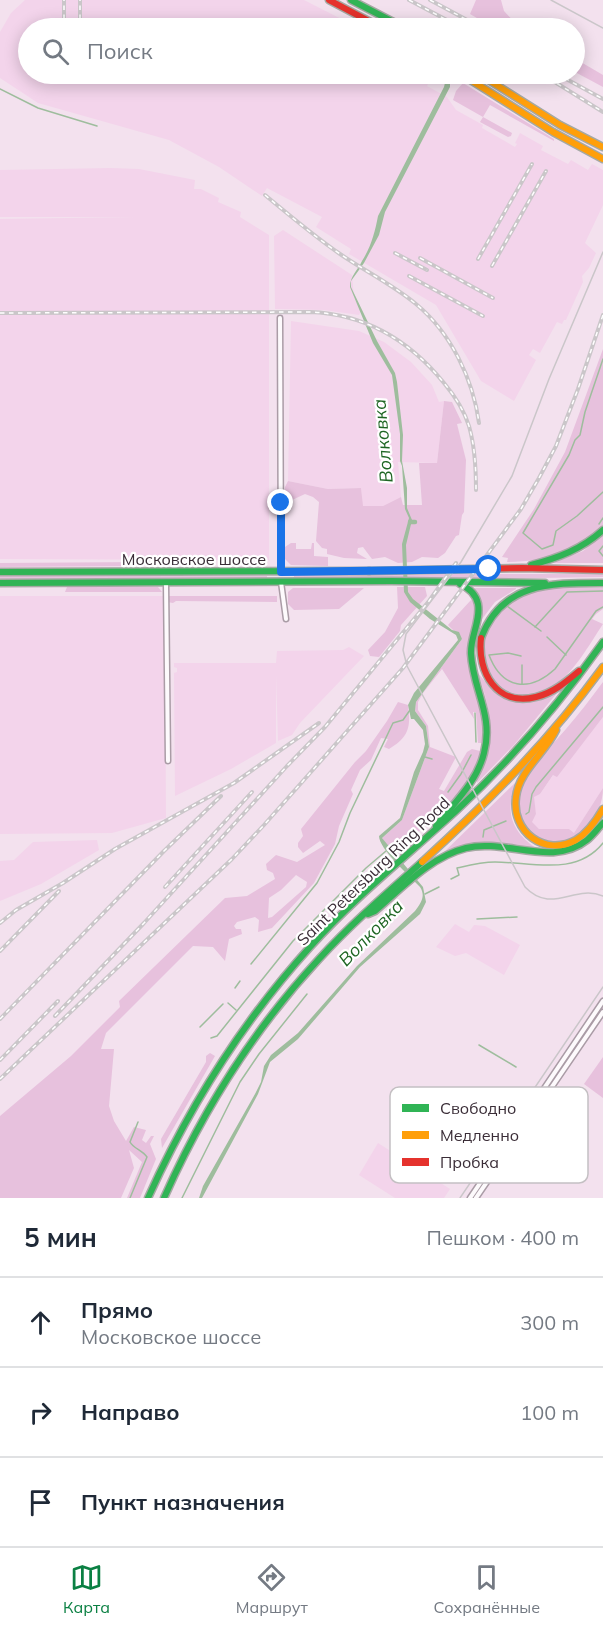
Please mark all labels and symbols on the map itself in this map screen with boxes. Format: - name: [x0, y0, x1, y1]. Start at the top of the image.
- water label: Волковка: [367, 398, 398, 484]
- route end: [267, 489, 293, 515]
- street label: Московское шоссе: [122, 549, 266, 569]
- route start: [475, 555, 501, 581]
- street label: Saint Petersburg Ring Road: [292, 793, 454, 949]
- water label: Волковка: [333, 894, 408, 971]
- legend: [390, 1087, 588, 1183]
- text: Свободно: [440, 1098, 516, 1118]
- text: Медленно: [440, 1125, 519, 1145]
- text: Пробка: [440, 1152, 499, 1172]

